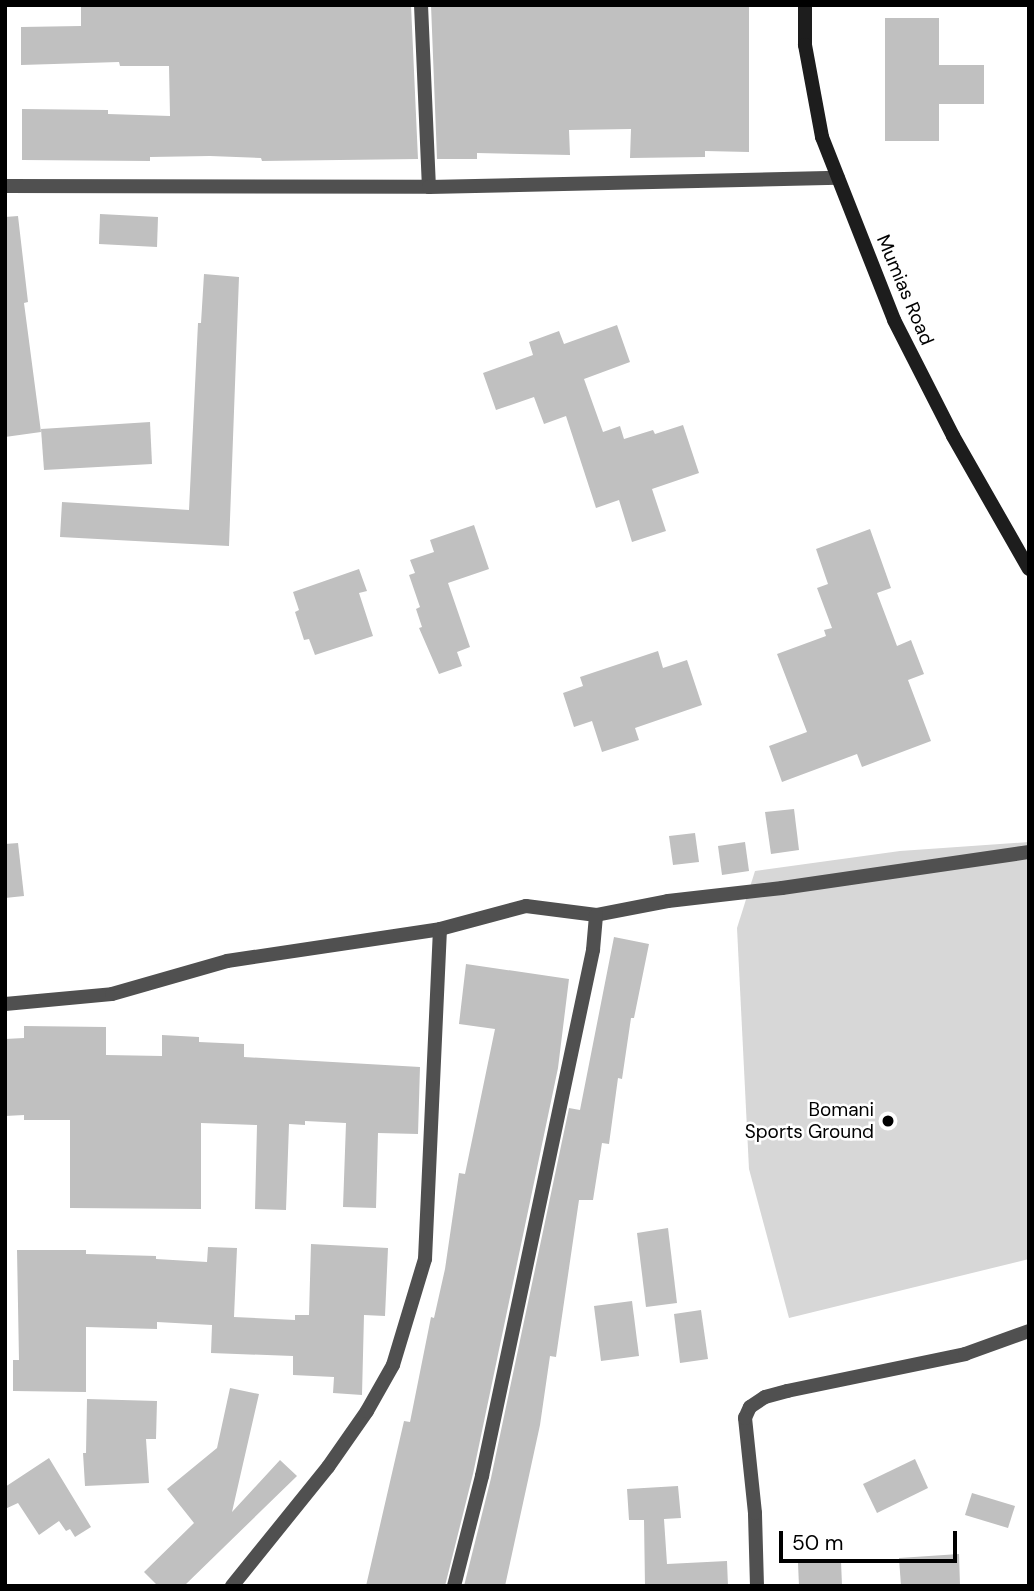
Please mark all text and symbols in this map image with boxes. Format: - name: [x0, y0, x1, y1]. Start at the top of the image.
- street label: Mumias Road: [872, 231, 938, 349]
- place label: Bomani Sports Ground: [745, 1099, 874, 1143]
- marker: Bomani Sports Ground: [880, 1113, 896, 1129]
- scale bar: [782, 1518, 960, 1562]
- text: 50 m: [792, 1529, 843, 1557]

